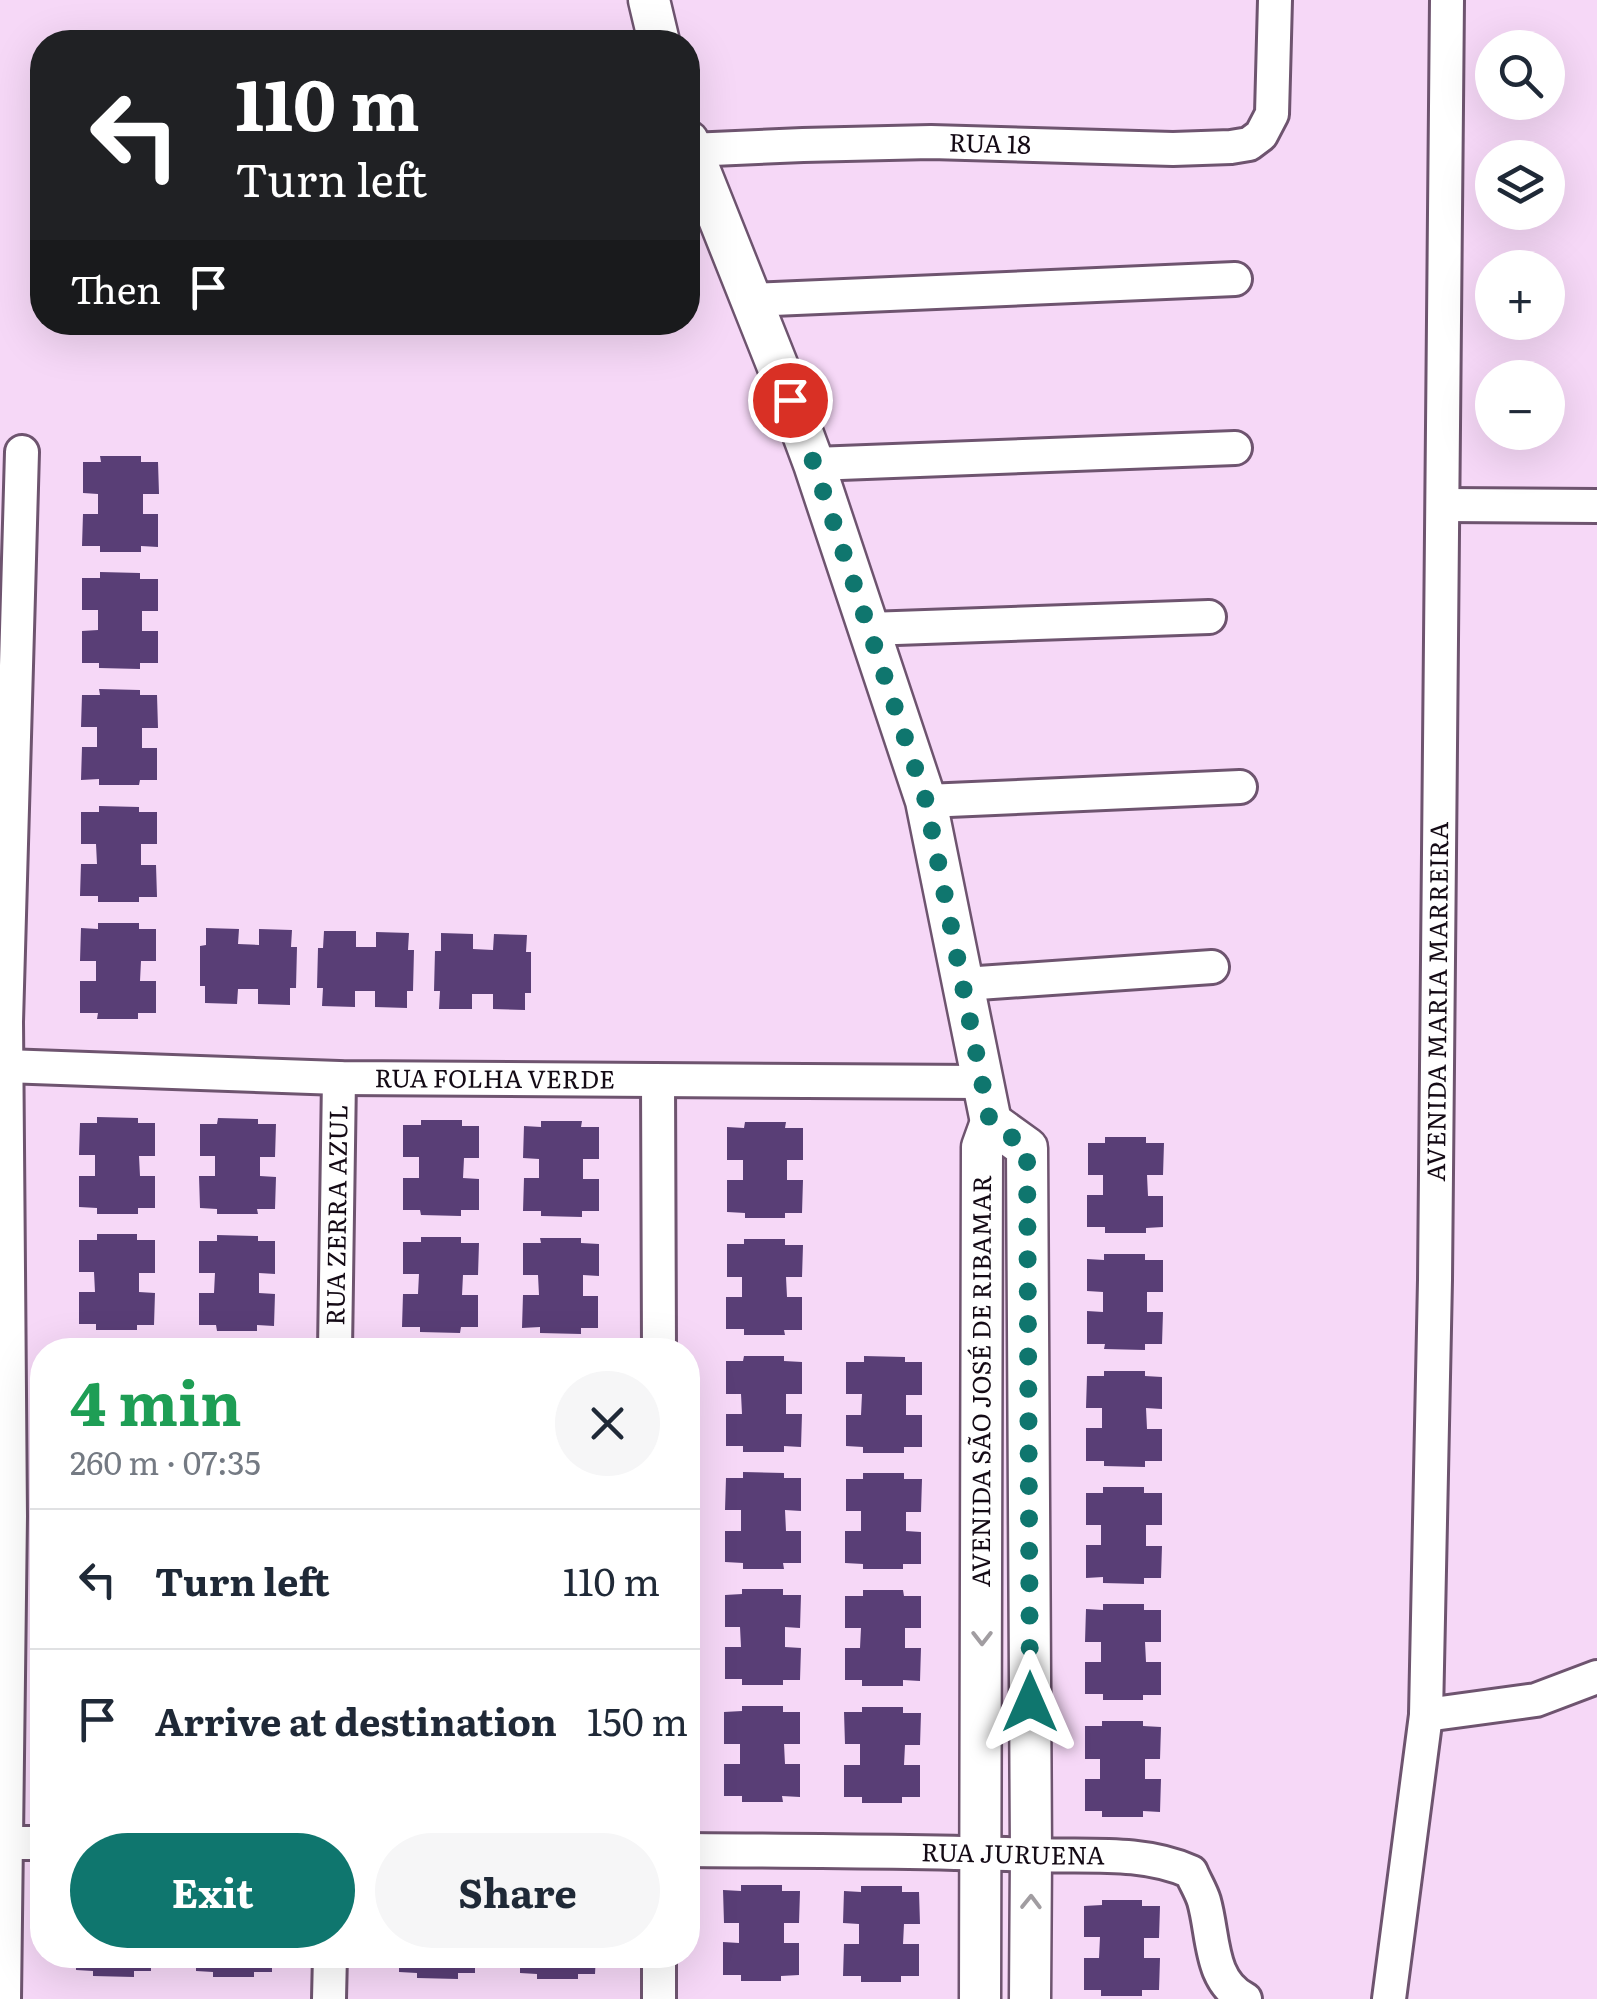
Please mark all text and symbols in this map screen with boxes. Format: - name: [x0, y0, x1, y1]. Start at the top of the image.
- map controls: [1475, 30, 1565, 450]
- button: search: [1475, 30, 1565, 120]
- text: 110 m: [235, 49, 420, 153]
- icon: left: [70, 70, 200, 200]
- street label: RUA 18: [948, 123, 1032, 162]
- button: layers: [1475, 140, 1565, 230]
- text: Turn left: [235, 144, 427, 211]
- button: +: [1475, 250, 1565, 340]
- text: Then: [70, 259, 161, 316]
- icon: arrive: [181, 260, 236, 315]
- pin: [748, 358, 833, 443]
- button: −: [1475, 360, 1565, 450]
- icon: arrive: [763, 373, 818, 428]
- street label: AVENIDA MARIA MARREIRA: [1416, 821, 1456, 1182]
- street label: RUA FOLHA VERDE: [374, 1058, 615, 1097]
- street label: RUA ZERRA AZUL: [315, 1104, 356, 1326]
- street label: AVENIDA SÃO JOSÉ DE RIBAMAR: [961, 1175, 999, 1587]
- text: 4 min: [70, 1355, 242, 1444]
- button: close: [555, 1371, 660, 1476]
- text: 260 m · 07:35: [70, 1437, 261, 1485]
- text: Turn left: [155, 1551, 330, 1608]
- text: 110 m: [563, 1551, 660, 1608]
- icon: left: [70, 1552, 125, 1607]
- one-way arrow: [971, 1630, 993, 1646]
- position arrow: [978, 1650, 1082, 1754]
- text: Arrive at destination: [155, 1691, 557, 1748]
- text: 150 m: [587, 1691, 688, 1748]
- icon: arrive: [70, 1692, 125, 1747]
- street label: RUA JURUENA: [921, 1832, 1105, 1873]
- button: Exit: [70, 1833, 355, 1948]
- button: Share: [375, 1833, 660, 1948]
- one-way arrow: [1020, 1893, 1042, 1908]

